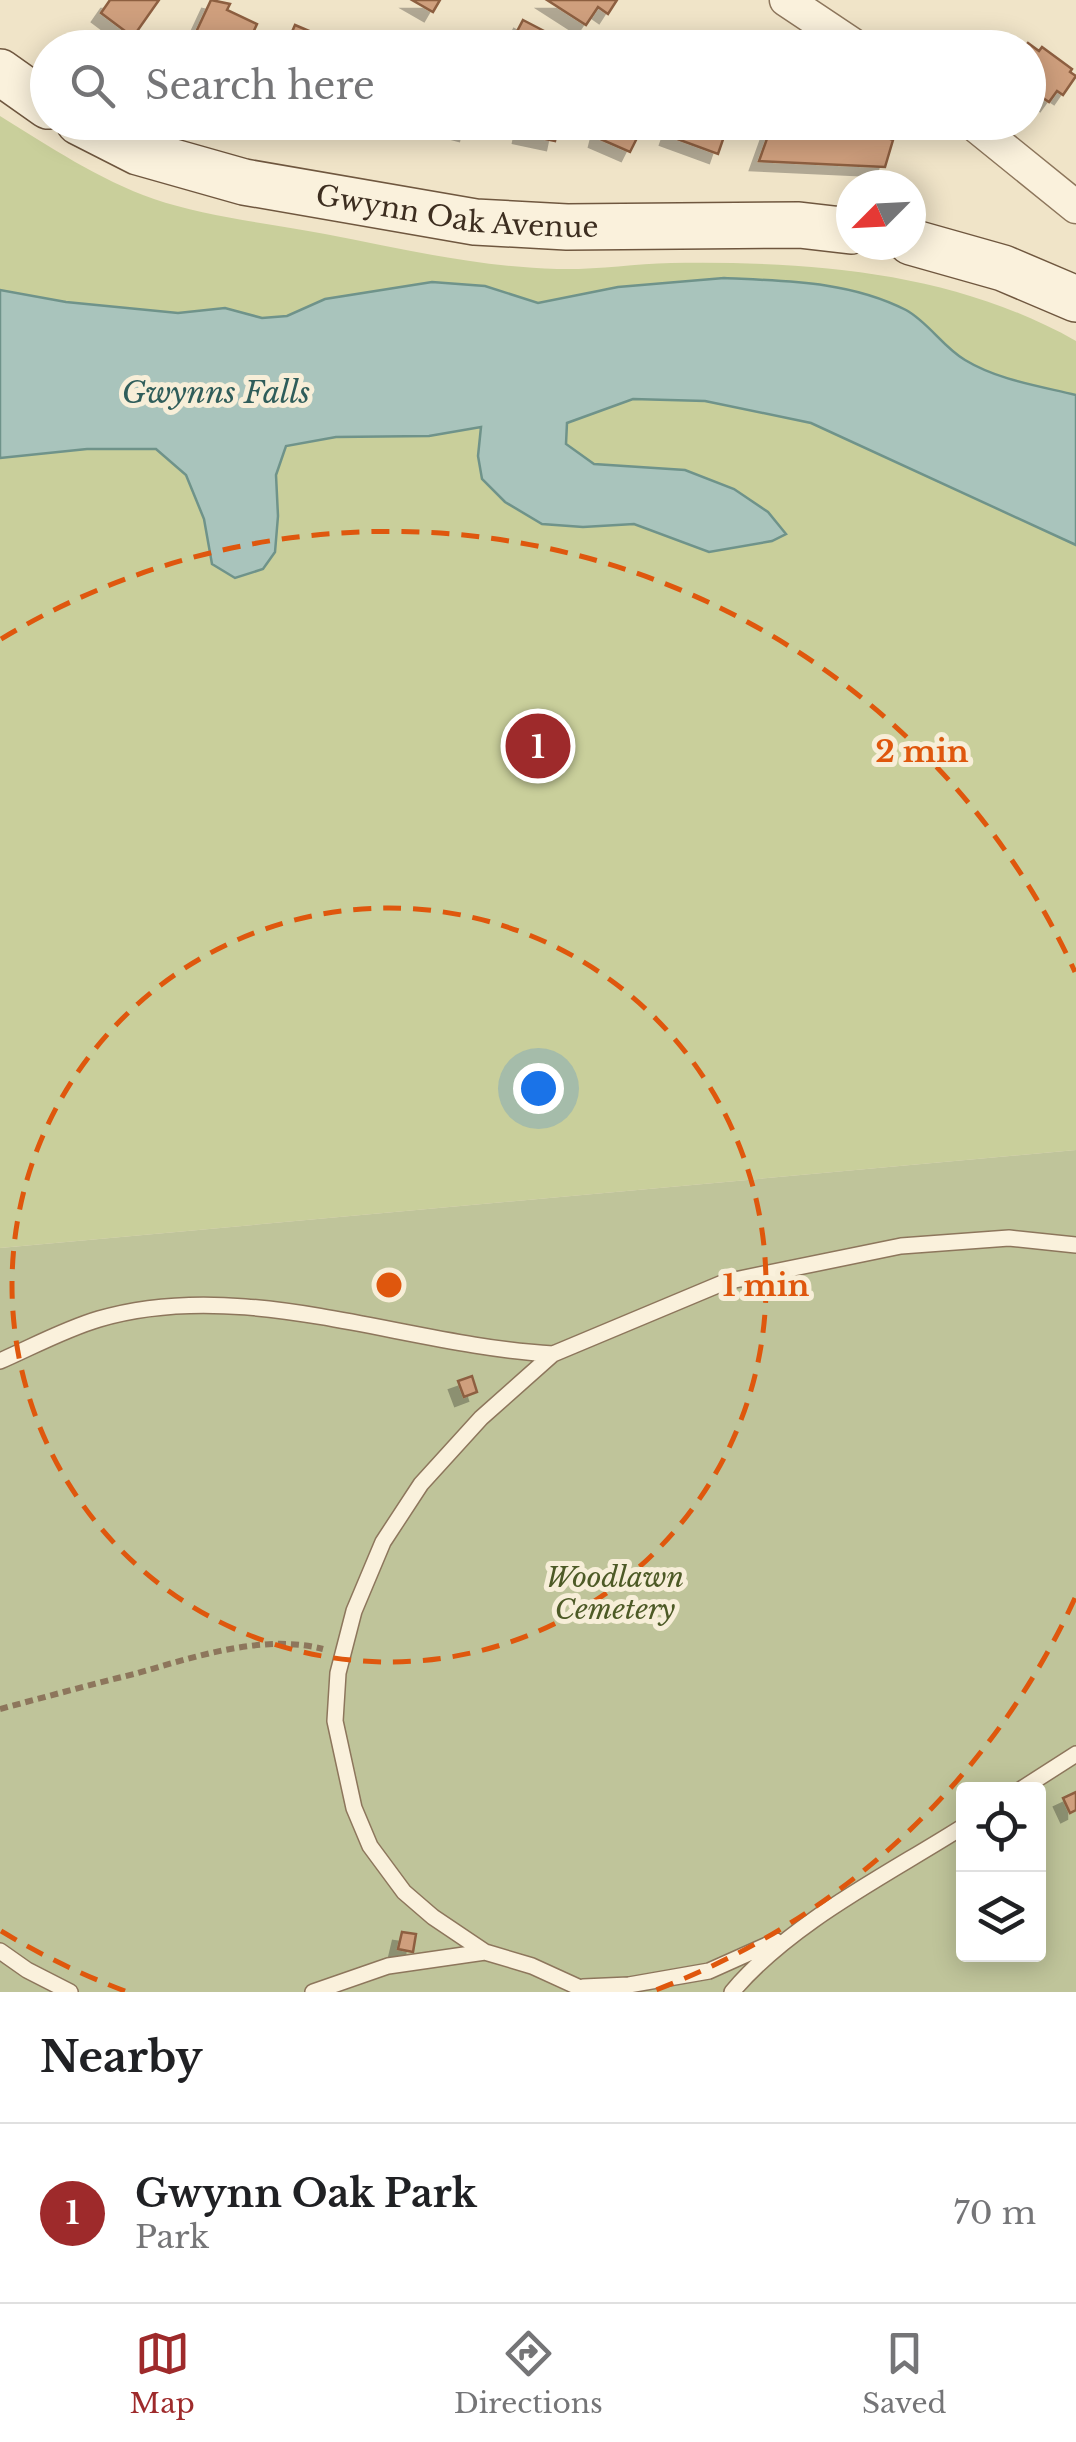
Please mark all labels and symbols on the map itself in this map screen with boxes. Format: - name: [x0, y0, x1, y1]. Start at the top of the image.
- north arrow: [836, 170, 926, 260]
- street label: Gwynn Oak Avenue: [313, 177, 599, 245]
- water label: Gwynns Falls: [122, 374, 310, 411]
- pin: 1: [506, 708, 570, 784]
- text: 2 min: [875, 733, 969, 770]
- your location: [513, 1063, 564, 1114]
- centre of rings: [371, 1267, 407, 1303]
- text: 1 min: [723, 1267, 810, 1304]
- park label: Woodlawn Cemetery: [546, 1560, 684, 1627]

